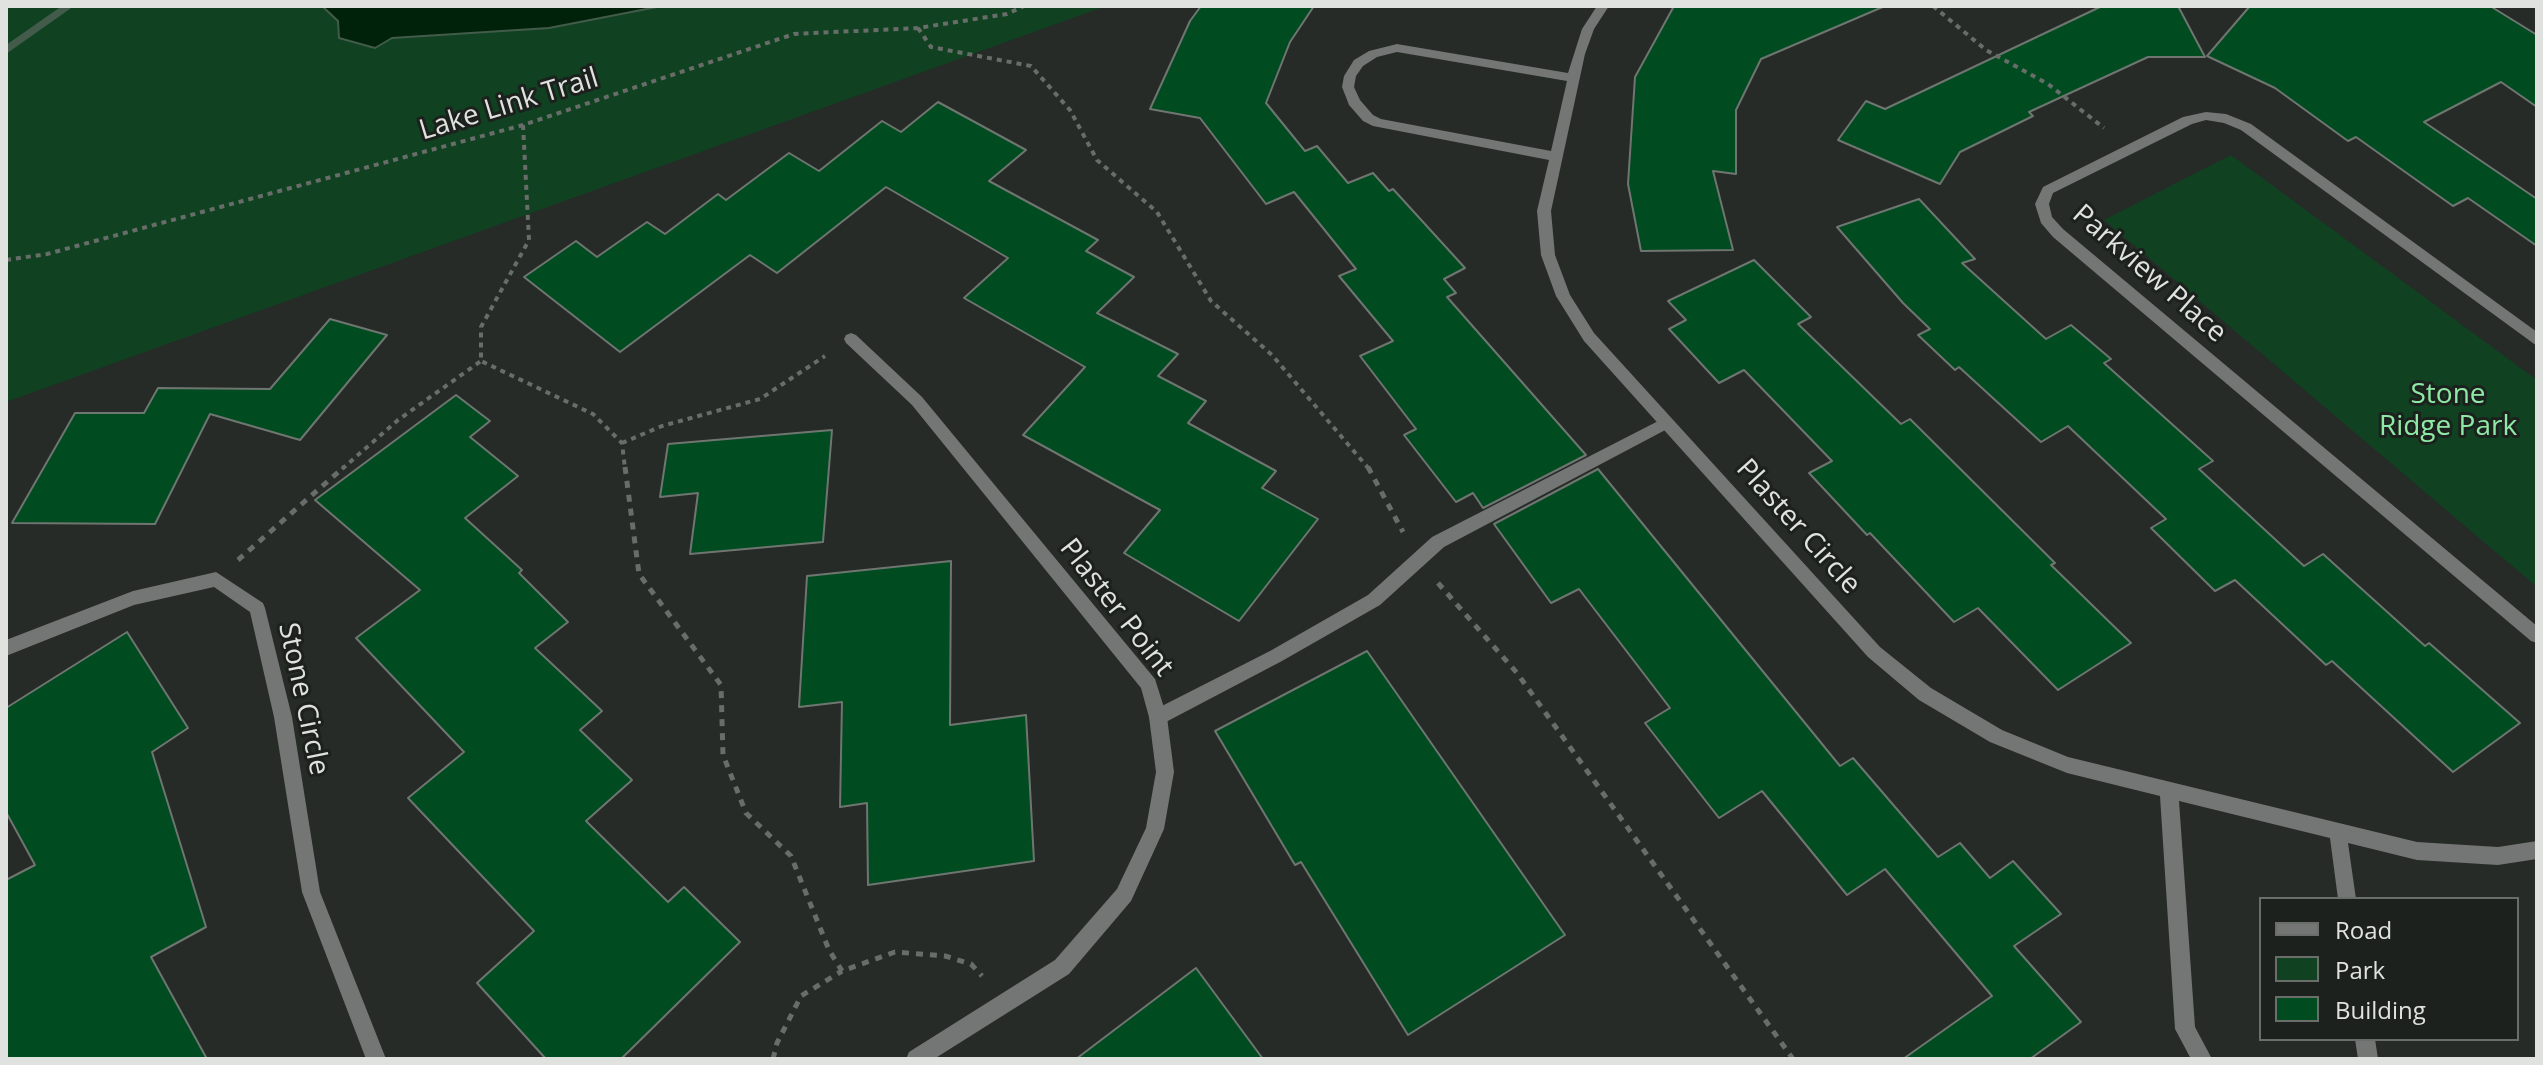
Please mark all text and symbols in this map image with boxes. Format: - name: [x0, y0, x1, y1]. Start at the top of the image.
- street label: Lake Link Trail: [415, 62, 603, 148]
- street label: Parkview Place: [2065, 198, 2233, 350]
- park label: Stone Ridge Park: [2379, 378, 2517, 444]
- street label: Plaster Circle: [1729, 453, 1867, 601]
- street label: Plaster Point: [1052, 533, 1180, 683]
- street label: Stone Circle: [270, 620, 336, 778]
- legend: [2259, 897, 2519, 1041]
- text: Road: [2335, 913, 2392, 946]
- text: Park: [2335, 953, 2385, 986]
- text: Building: [2335, 993, 2426, 1026]

